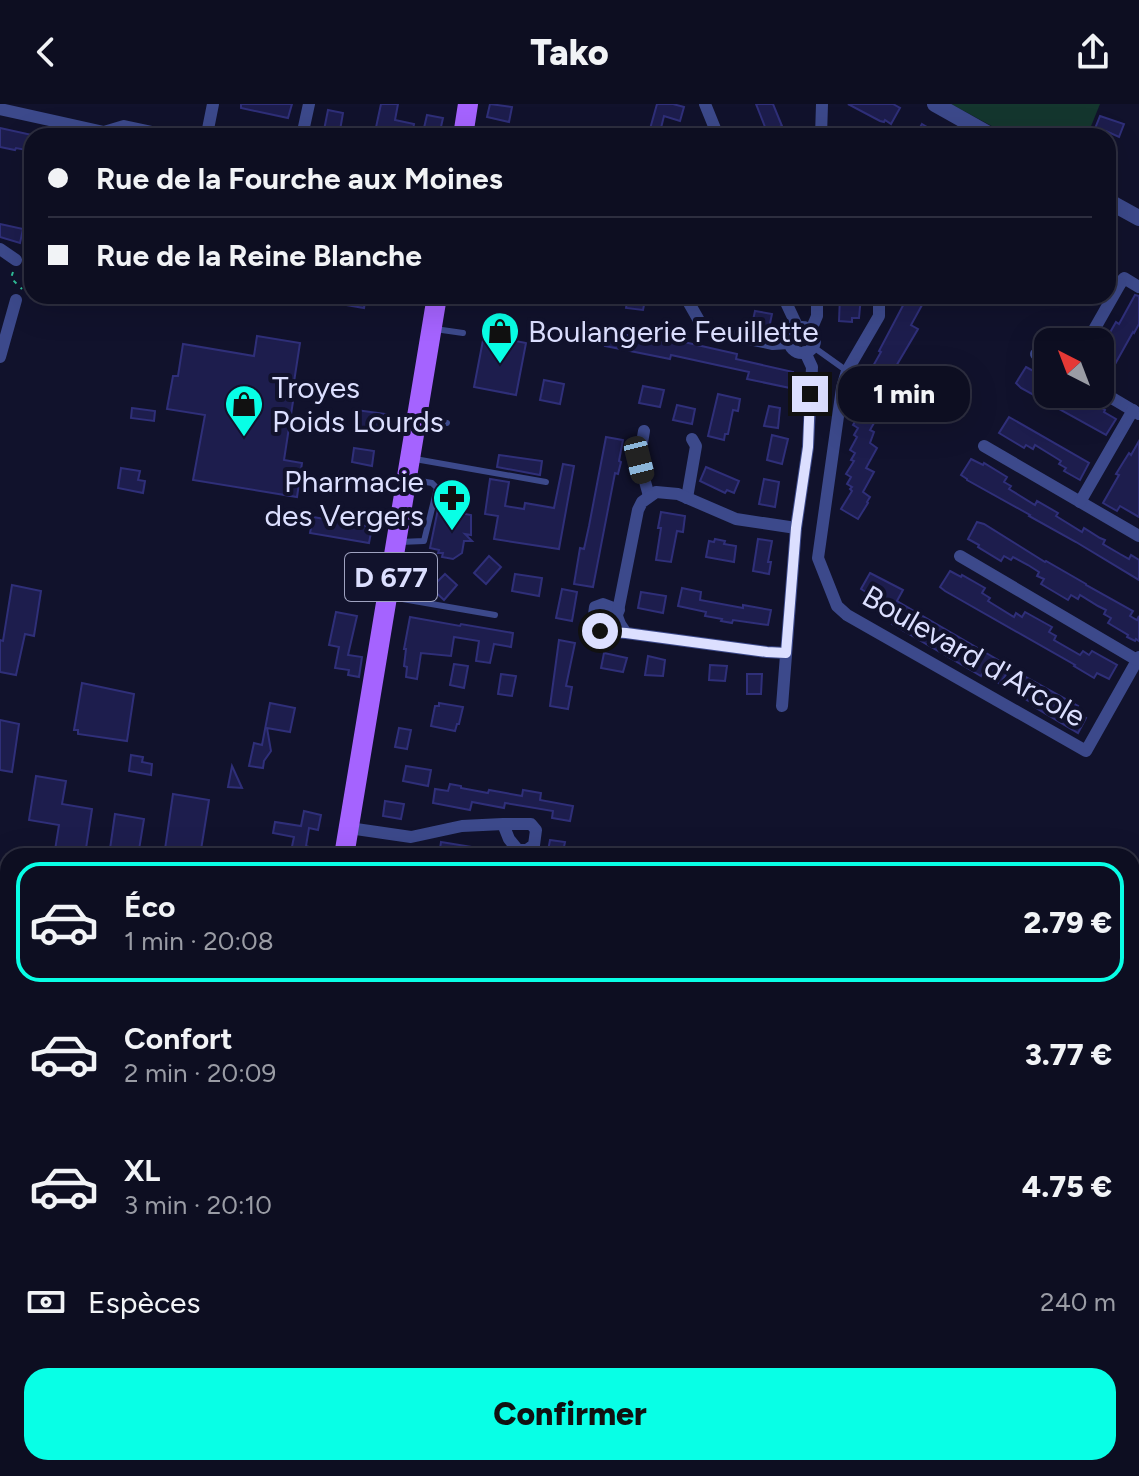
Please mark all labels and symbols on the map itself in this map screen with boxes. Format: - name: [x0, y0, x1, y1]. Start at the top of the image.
- shop icon: Boulangerie Feuillette: [479, 310, 521, 365]
- place label: Boulangerie Feuillette: [528, 313, 819, 350]
- north arrow: [1034, 328, 1114, 408]
- callout: 1 min: [838, 366, 970, 422]
- place label: Troyes Poids Lourds: [272, 369, 444, 440]
- route end: [792, 376, 828, 412]
- shop icon: Troyes Poids Lourds: [223, 383, 265, 438]
- car: [622, 434, 656, 486]
- place label: Pharmacie des Vergers: [264, 463, 424, 534]
- pharmacy icon: Pharmacie des Vergers: [431, 477, 473, 532]
- road number: D 677: [345, 553, 437, 601]
- street label: Boulevard d'Arcole: [856, 577, 1092, 735]
- route start: [582, 613, 618, 649]

